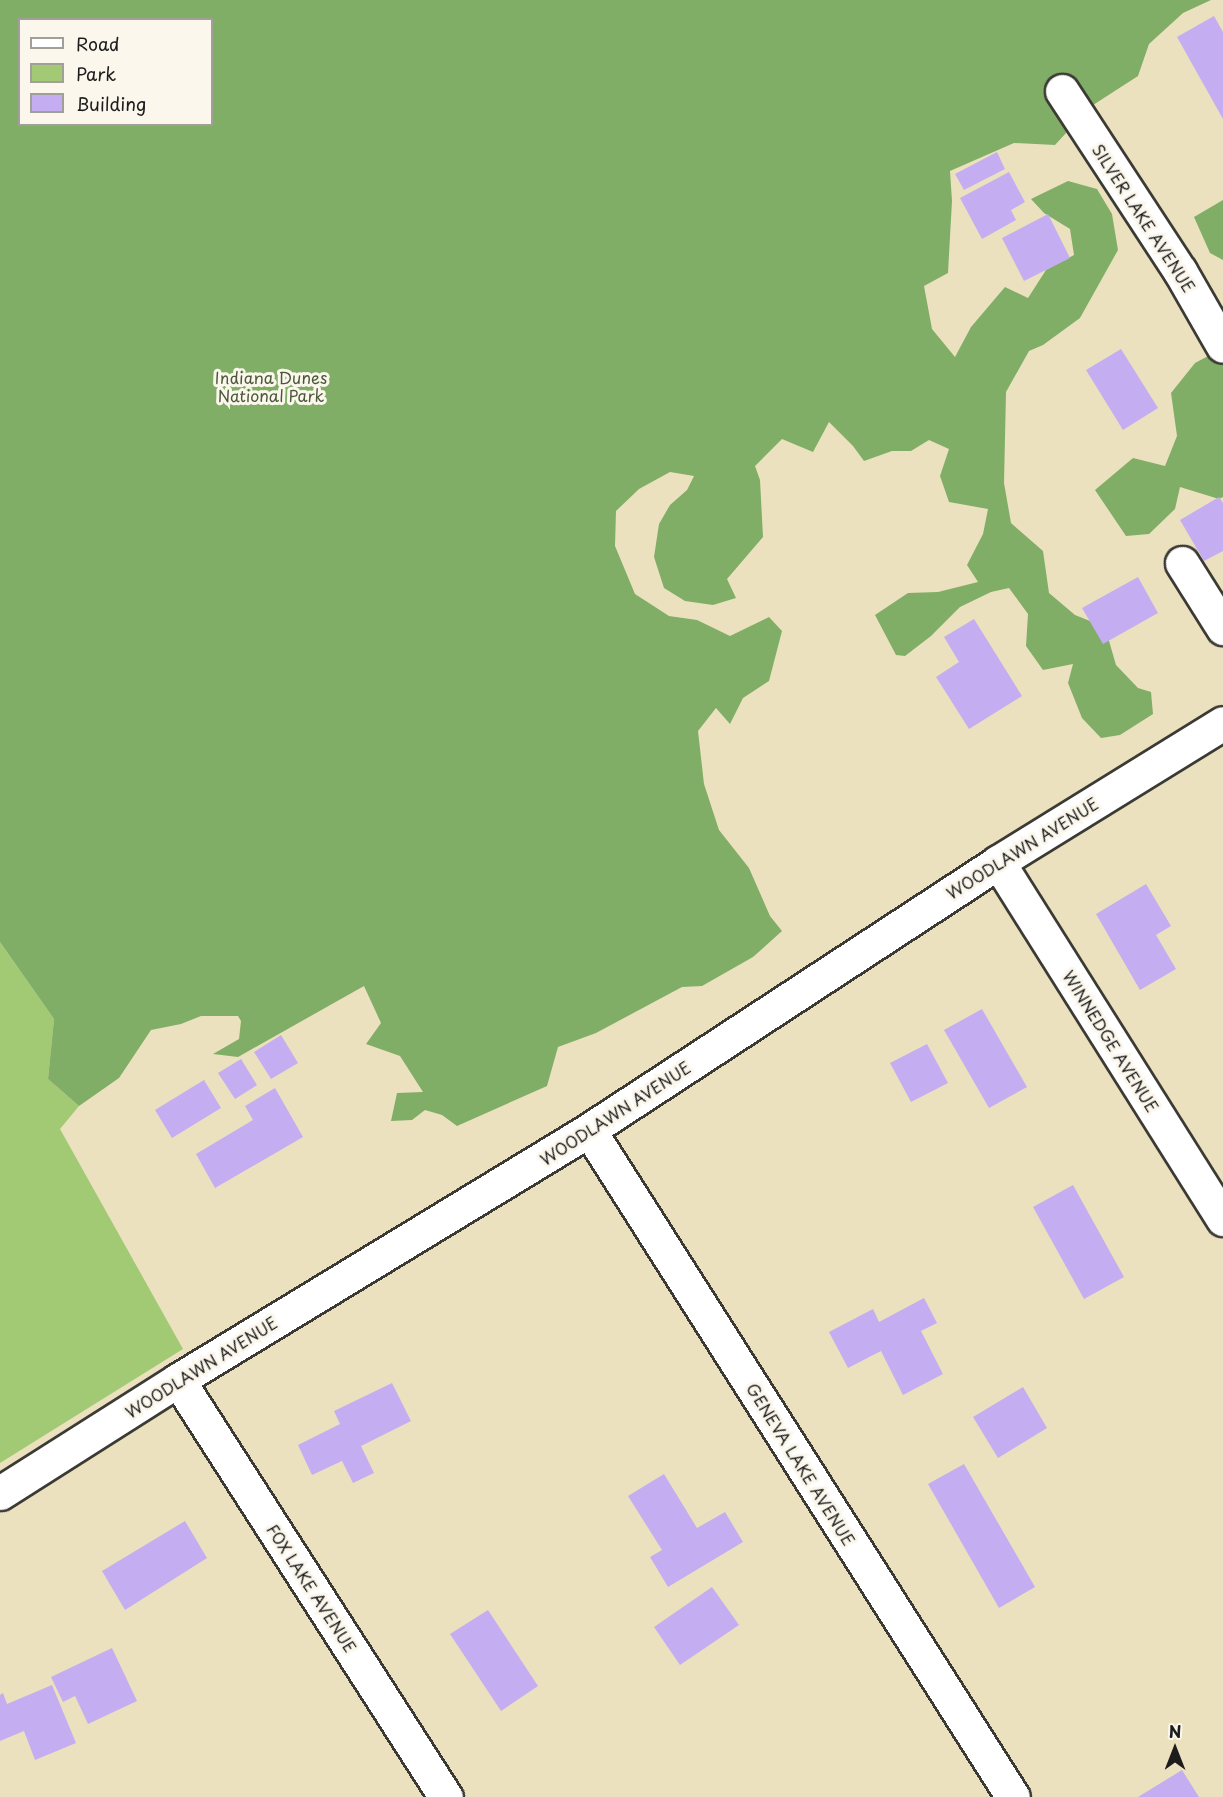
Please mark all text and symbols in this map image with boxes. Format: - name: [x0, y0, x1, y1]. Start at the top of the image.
- legend: [18, 18, 213, 126]
- text: Road: [76, 30, 120, 57]
- text: Park: [76, 60, 116, 87]
- text: Building: [76, 90, 146, 117]
- street label: SILVER LAKE AVENUE: [1089, 140, 1199, 296]
- park label: Indiana Dunes National Park: [215, 367, 327, 405]
- street label: WOODLAWN AVENUE: [942, 793, 1102, 903]
- street label: WINNEDGE AVENUE: [1059, 966, 1163, 1116]
- street label: WOODLAWN AVENUE: [536, 1057, 694, 1169]
- street label: WOODLAWN AVENUE: [121, 1312, 281, 1422]
- street label: GENEVA LAKE AVENUE: [743, 1379, 859, 1549]
- street label: FOX LAKE AVENUE: [263, 1519, 361, 1657]
- north arrow: [1145, 1719, 1205, 1779]
- text: N: [1169, 1719, 1181, 1743]

